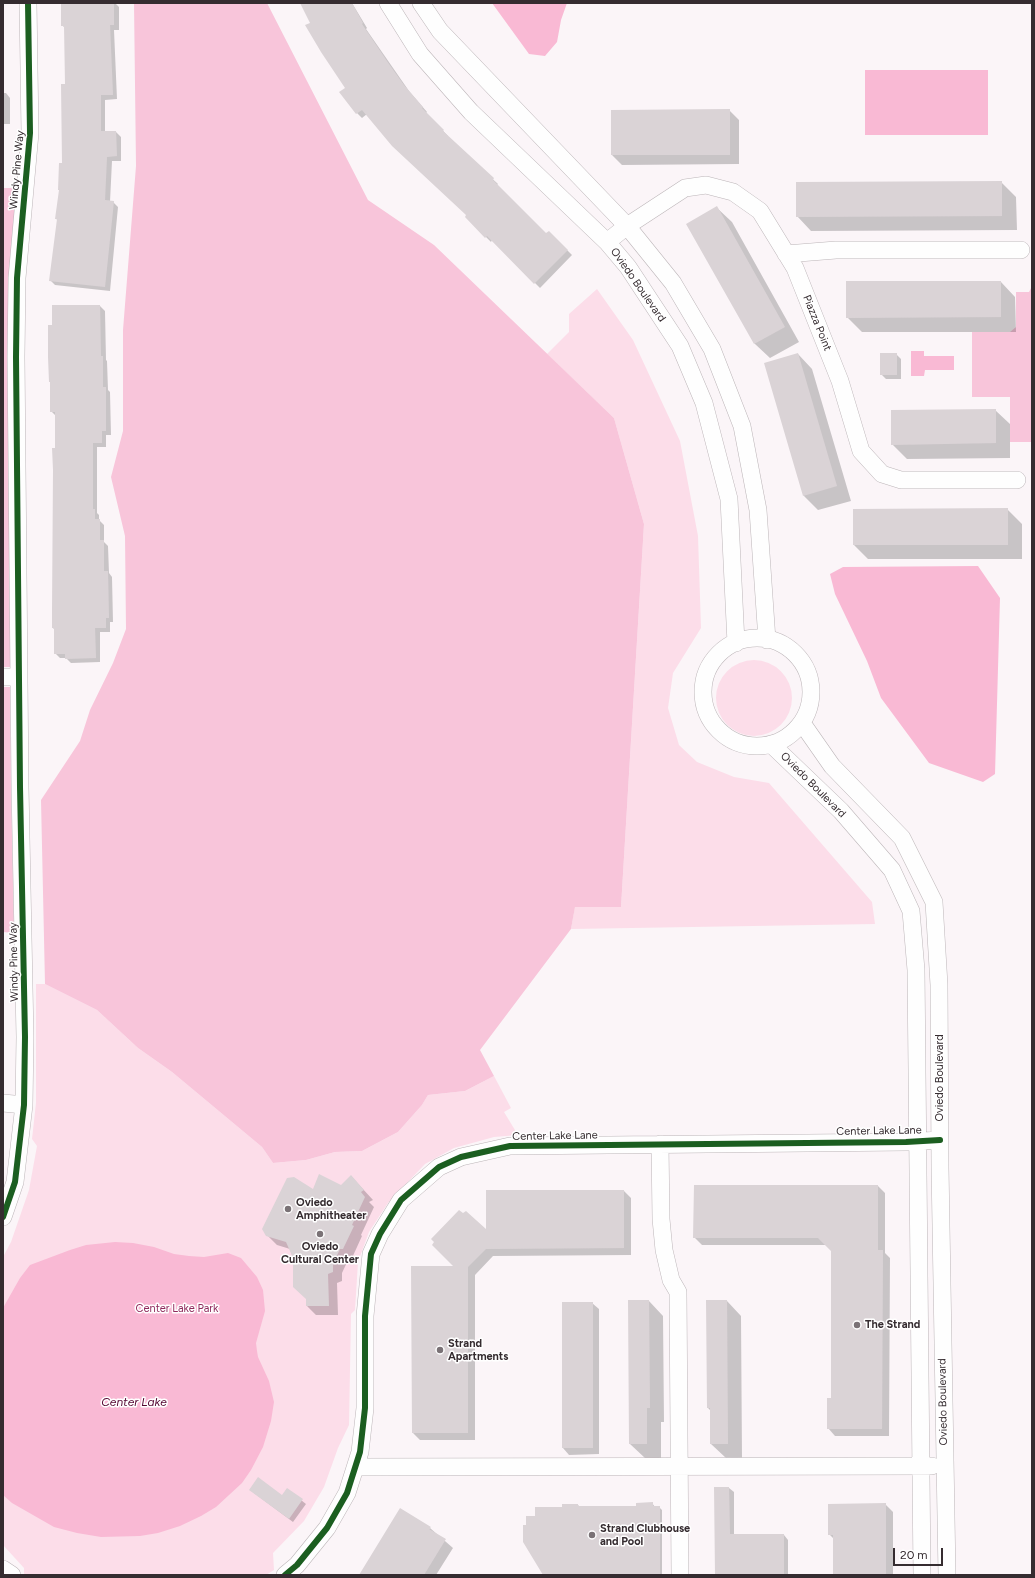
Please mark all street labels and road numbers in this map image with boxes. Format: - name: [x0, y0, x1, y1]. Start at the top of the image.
- street label: Windy Pine Way: [7, 130, 27, 210]
- street label: Oviedo Boulevard: [608, 245, 668, 325]
- street label: Piazza Point: [800, 293, 834, 353]
- street label: Oviedo Boulevard: [777, 749, 849, 821]
- street label: Windy Pine Way: [7, 922, 21, 1002]
- street label: Oviedo Boulevard: [933, 1034, 947, 1122]
- street label: Center Lake Lane: [836, 1124, 922, 1138]
- street label: Center Lake Lane: [512, 1129, 598, 1143]
- street label: Oviedo Boulevard: [936, 1358, 950, 1446]

